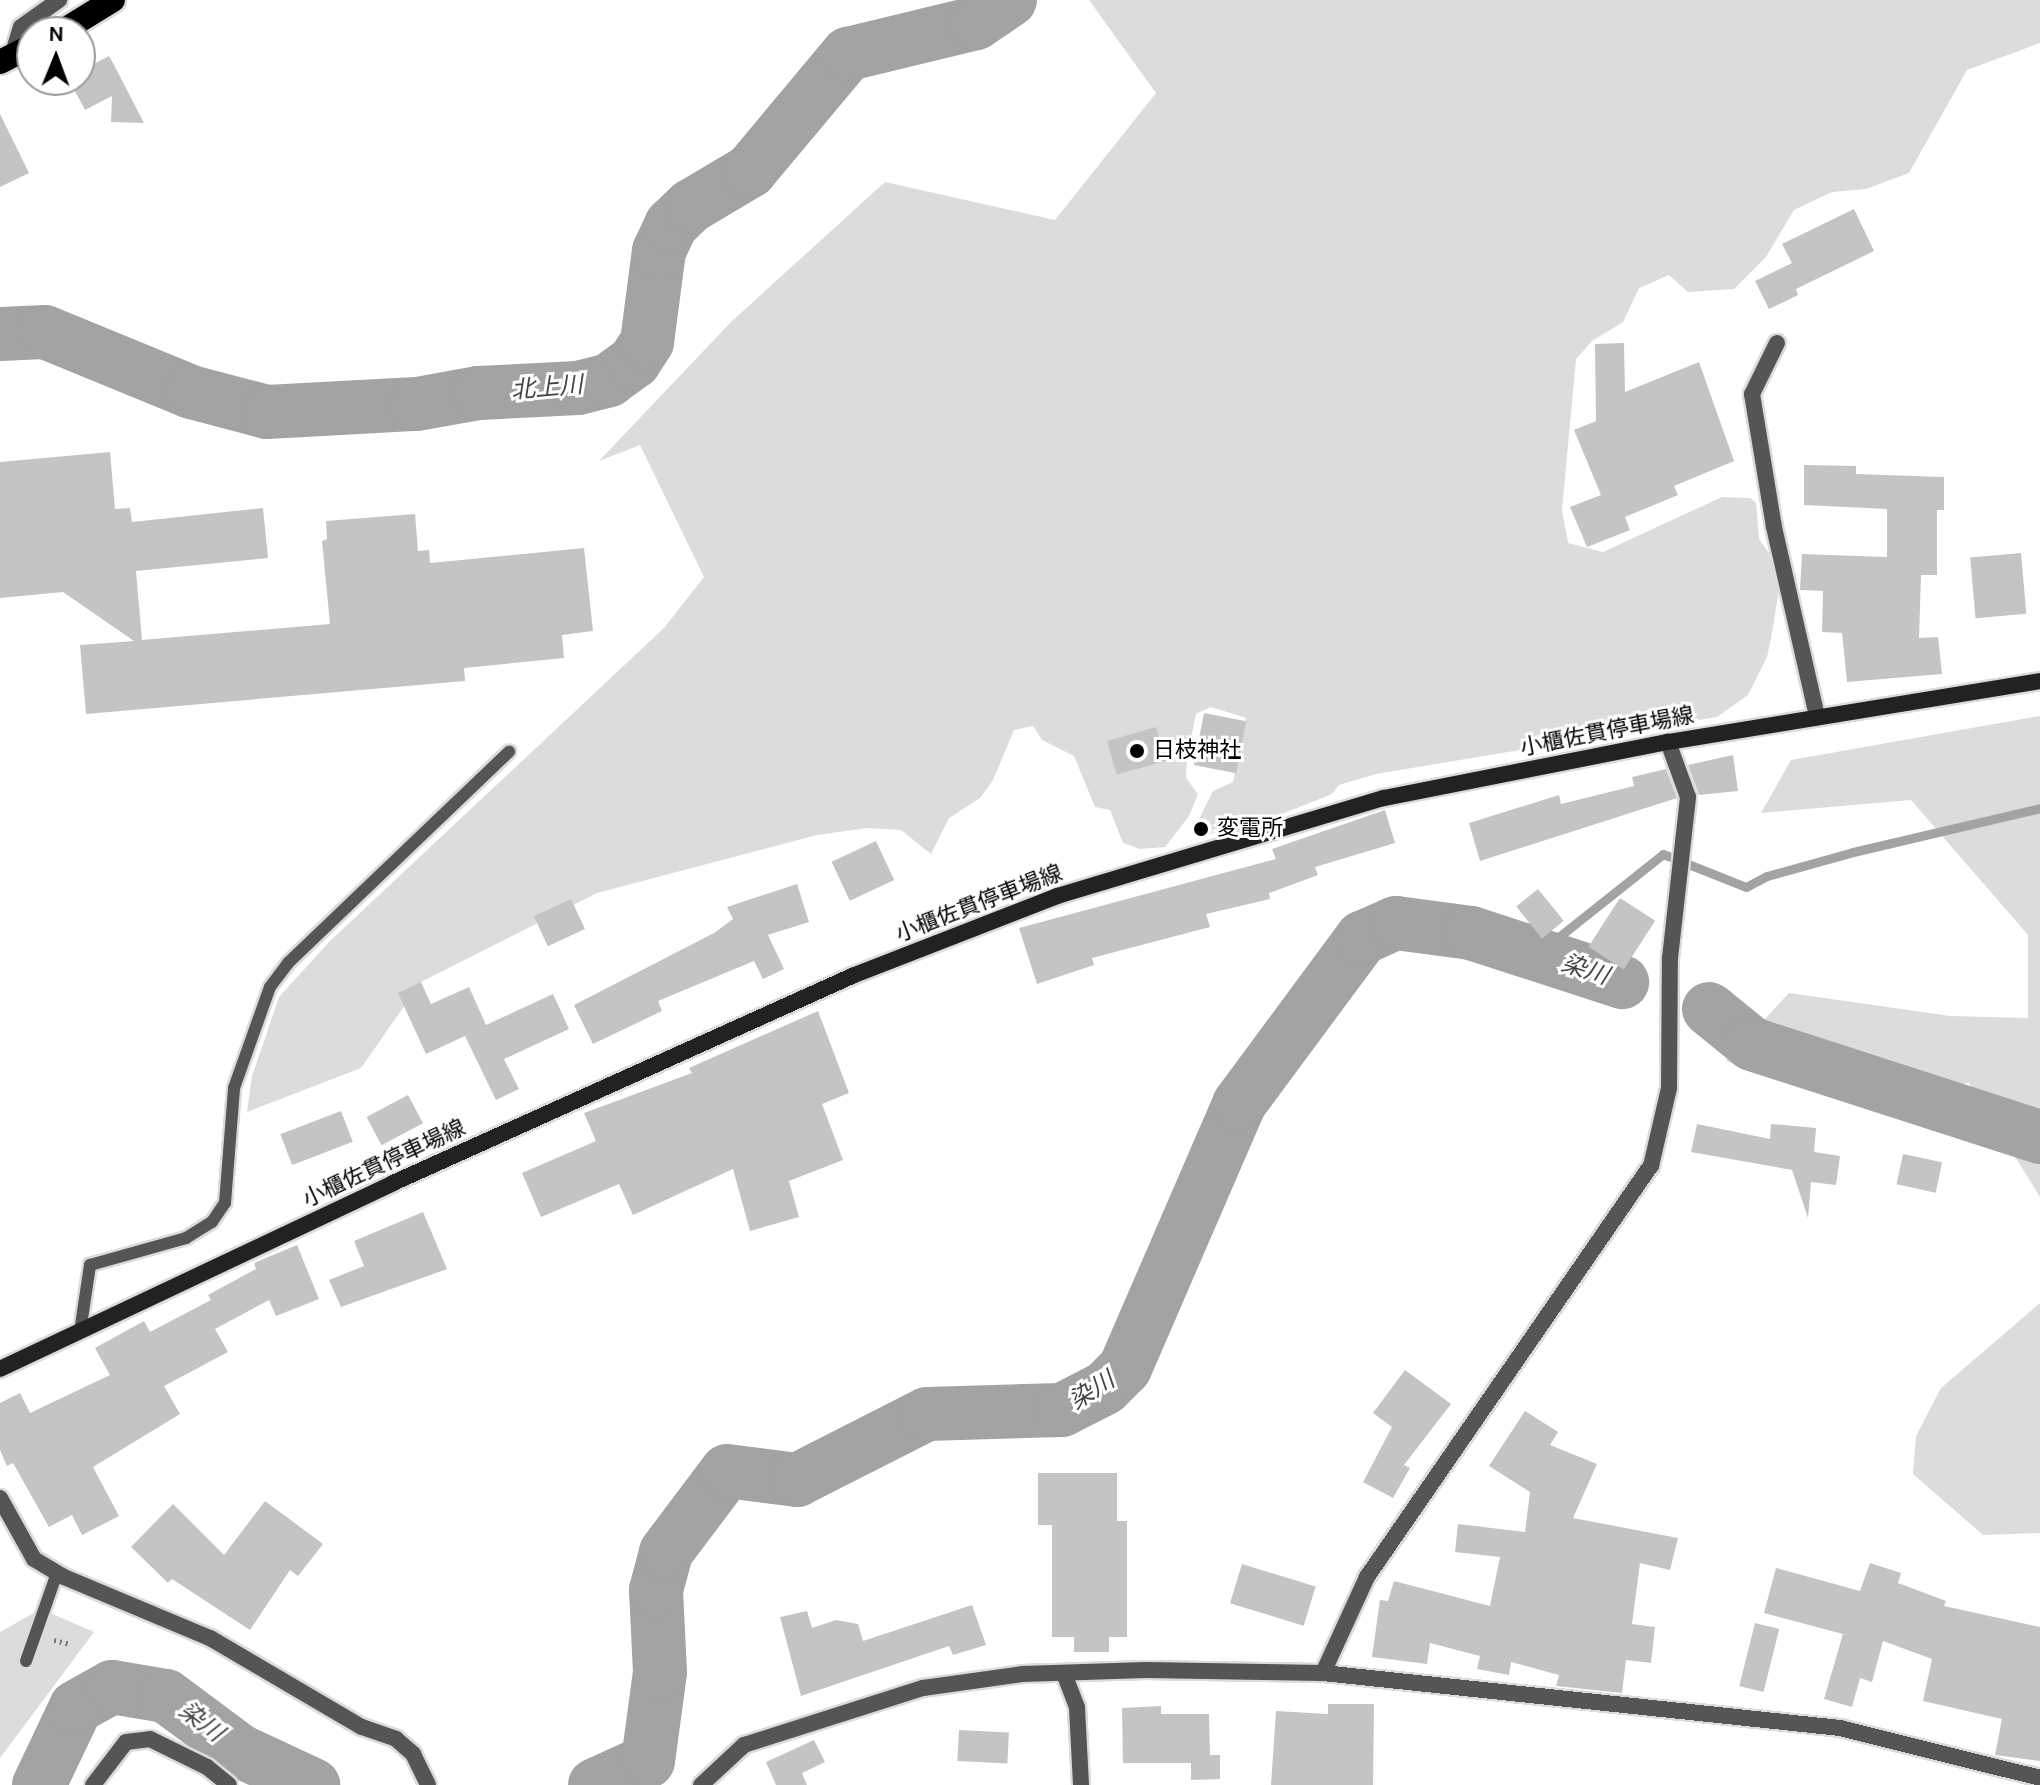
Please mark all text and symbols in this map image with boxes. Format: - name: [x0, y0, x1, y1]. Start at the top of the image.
- north arrow: [16, 16, 96, 96]
- text: N: [48, 21, 65, 47]
- water label: 北上川: [510, 371, 584, 405]
- street label: 小櫃佐貫停車場線: [1518, 702, 1696, 762]
- place label: 日枝神社: [1153, 738, 1241, 764]
- marker: 日枝神社: [1128, 742, 1146, 760]
- place label: 変電所: [1217, 816, 1283, 842]
- marker: 変電所: [1192, 820, 1210, 838]
- street label: 小櫃佐貫停車場線: [892, 860, 1066, 948]
- water label: 染川: [1558, 949, 1612, 991]
- street label: 小櫃佐貫停車場線: [299, 1115, 469, 1213]
- water label: 染川: [1064, 1366, 1120, 1416]
- water label: 染川: [173, 1696, 229, 1748]

